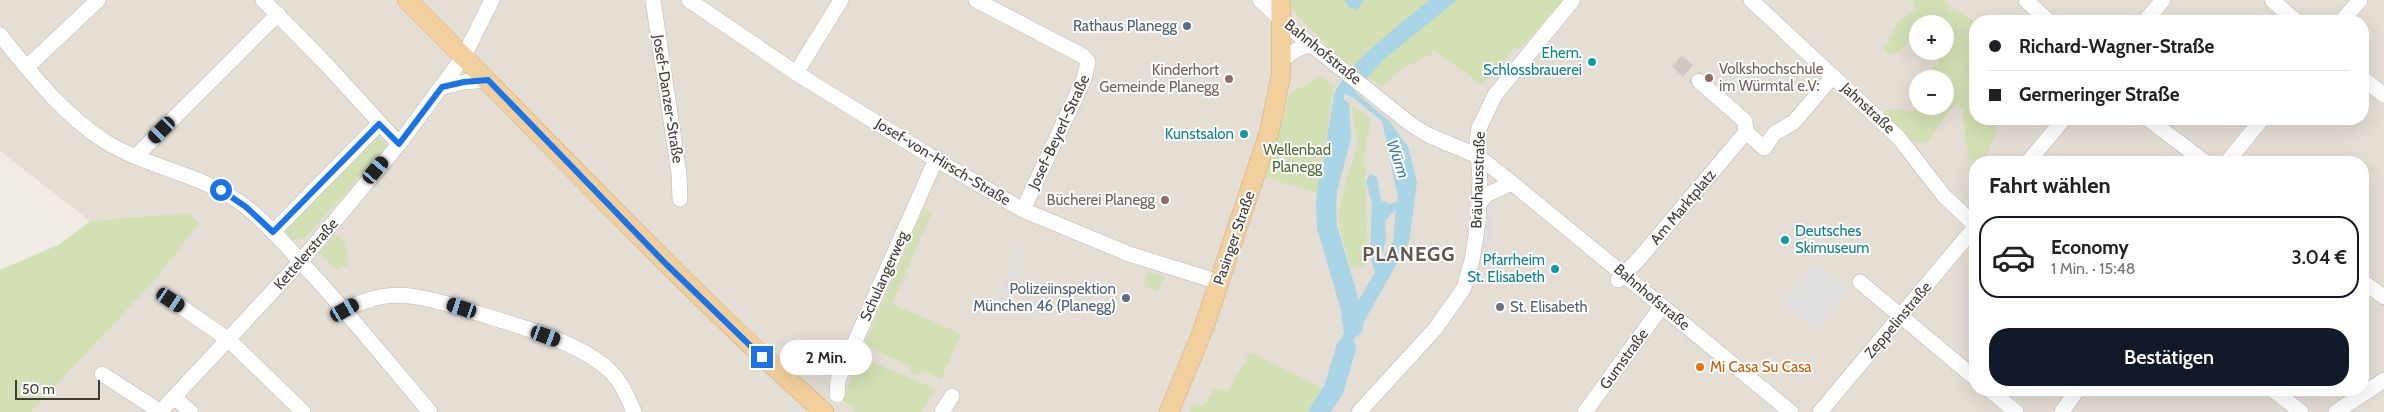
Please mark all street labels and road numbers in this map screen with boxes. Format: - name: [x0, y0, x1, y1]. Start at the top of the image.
- street label: Bahnhofstraße: [1281, 16, 1365, 89]
- street label: Josef-Danzer-Straße: [649, 32, 687, 165]
- street label: Josef-Beyerl-Straße: [1024, 71, 1094, 193]
- street label: Jahnstraße: [1837, 78, 1899, 138]
- street label: Josef-von-Hirsch-Straße: [871, 114, 1014, 210]
- street label: Bräuhausstraße: [1467, 131, 1489, 229]
- street label: Am Marktplatz: [1646, 166, 1720, 248]
- street label: Pasinger Straße: [1209, 188, 1259, 287]
- street label: Kettelerstraße: [270, 214, 342, 293]
- street label: Schulangerweg: [856, 228, 912, 324]
- street label: Bahnhofstraße: [1610, 260, 1694, 334]
- street label: Zeppelinstraße: [1861, 278, 1935, 362]
- street label: Gumstraße: [1596, 325, 1652, 393]

